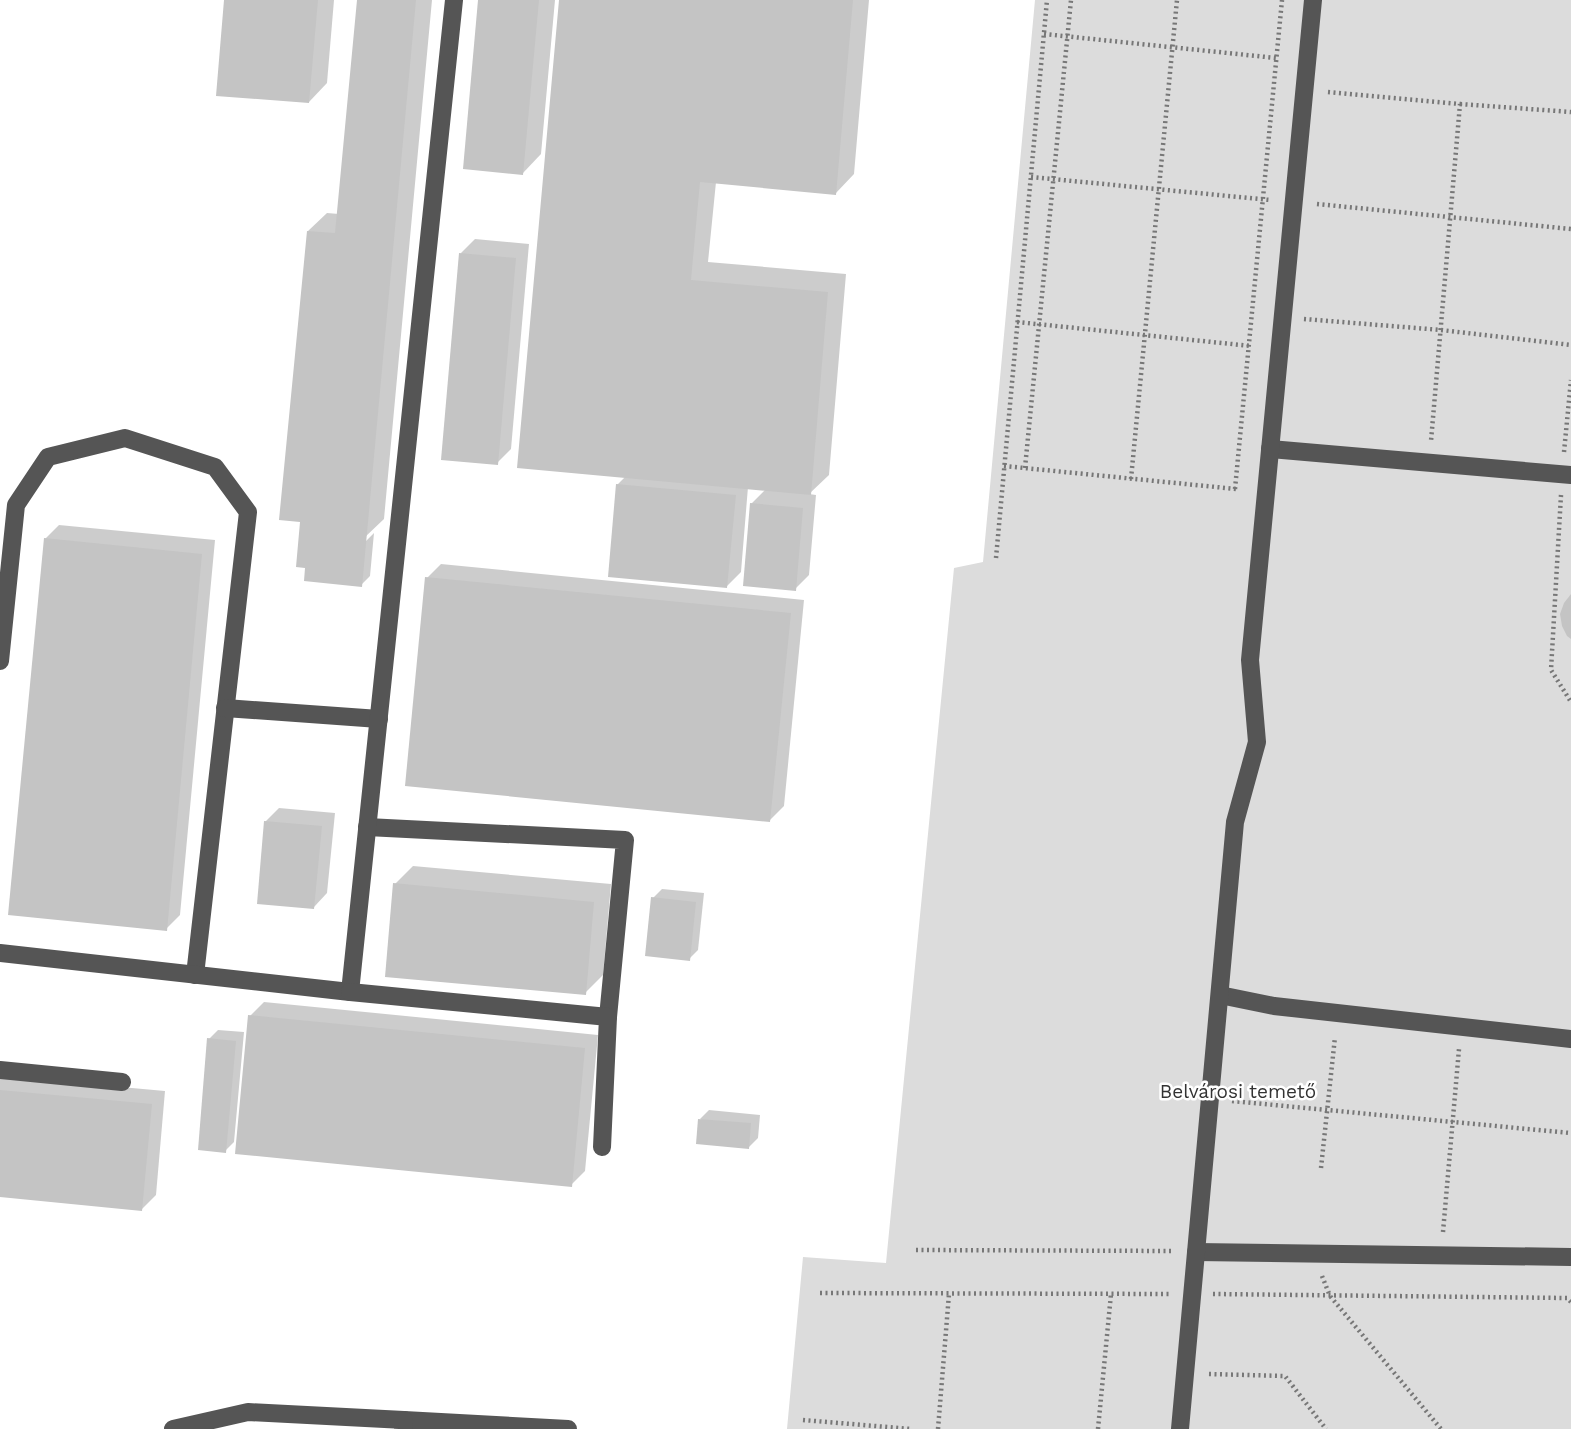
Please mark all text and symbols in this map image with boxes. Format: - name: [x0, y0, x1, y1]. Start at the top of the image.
- park label: Belvárosi temető: [1160, 1080, 1316, 1103]

